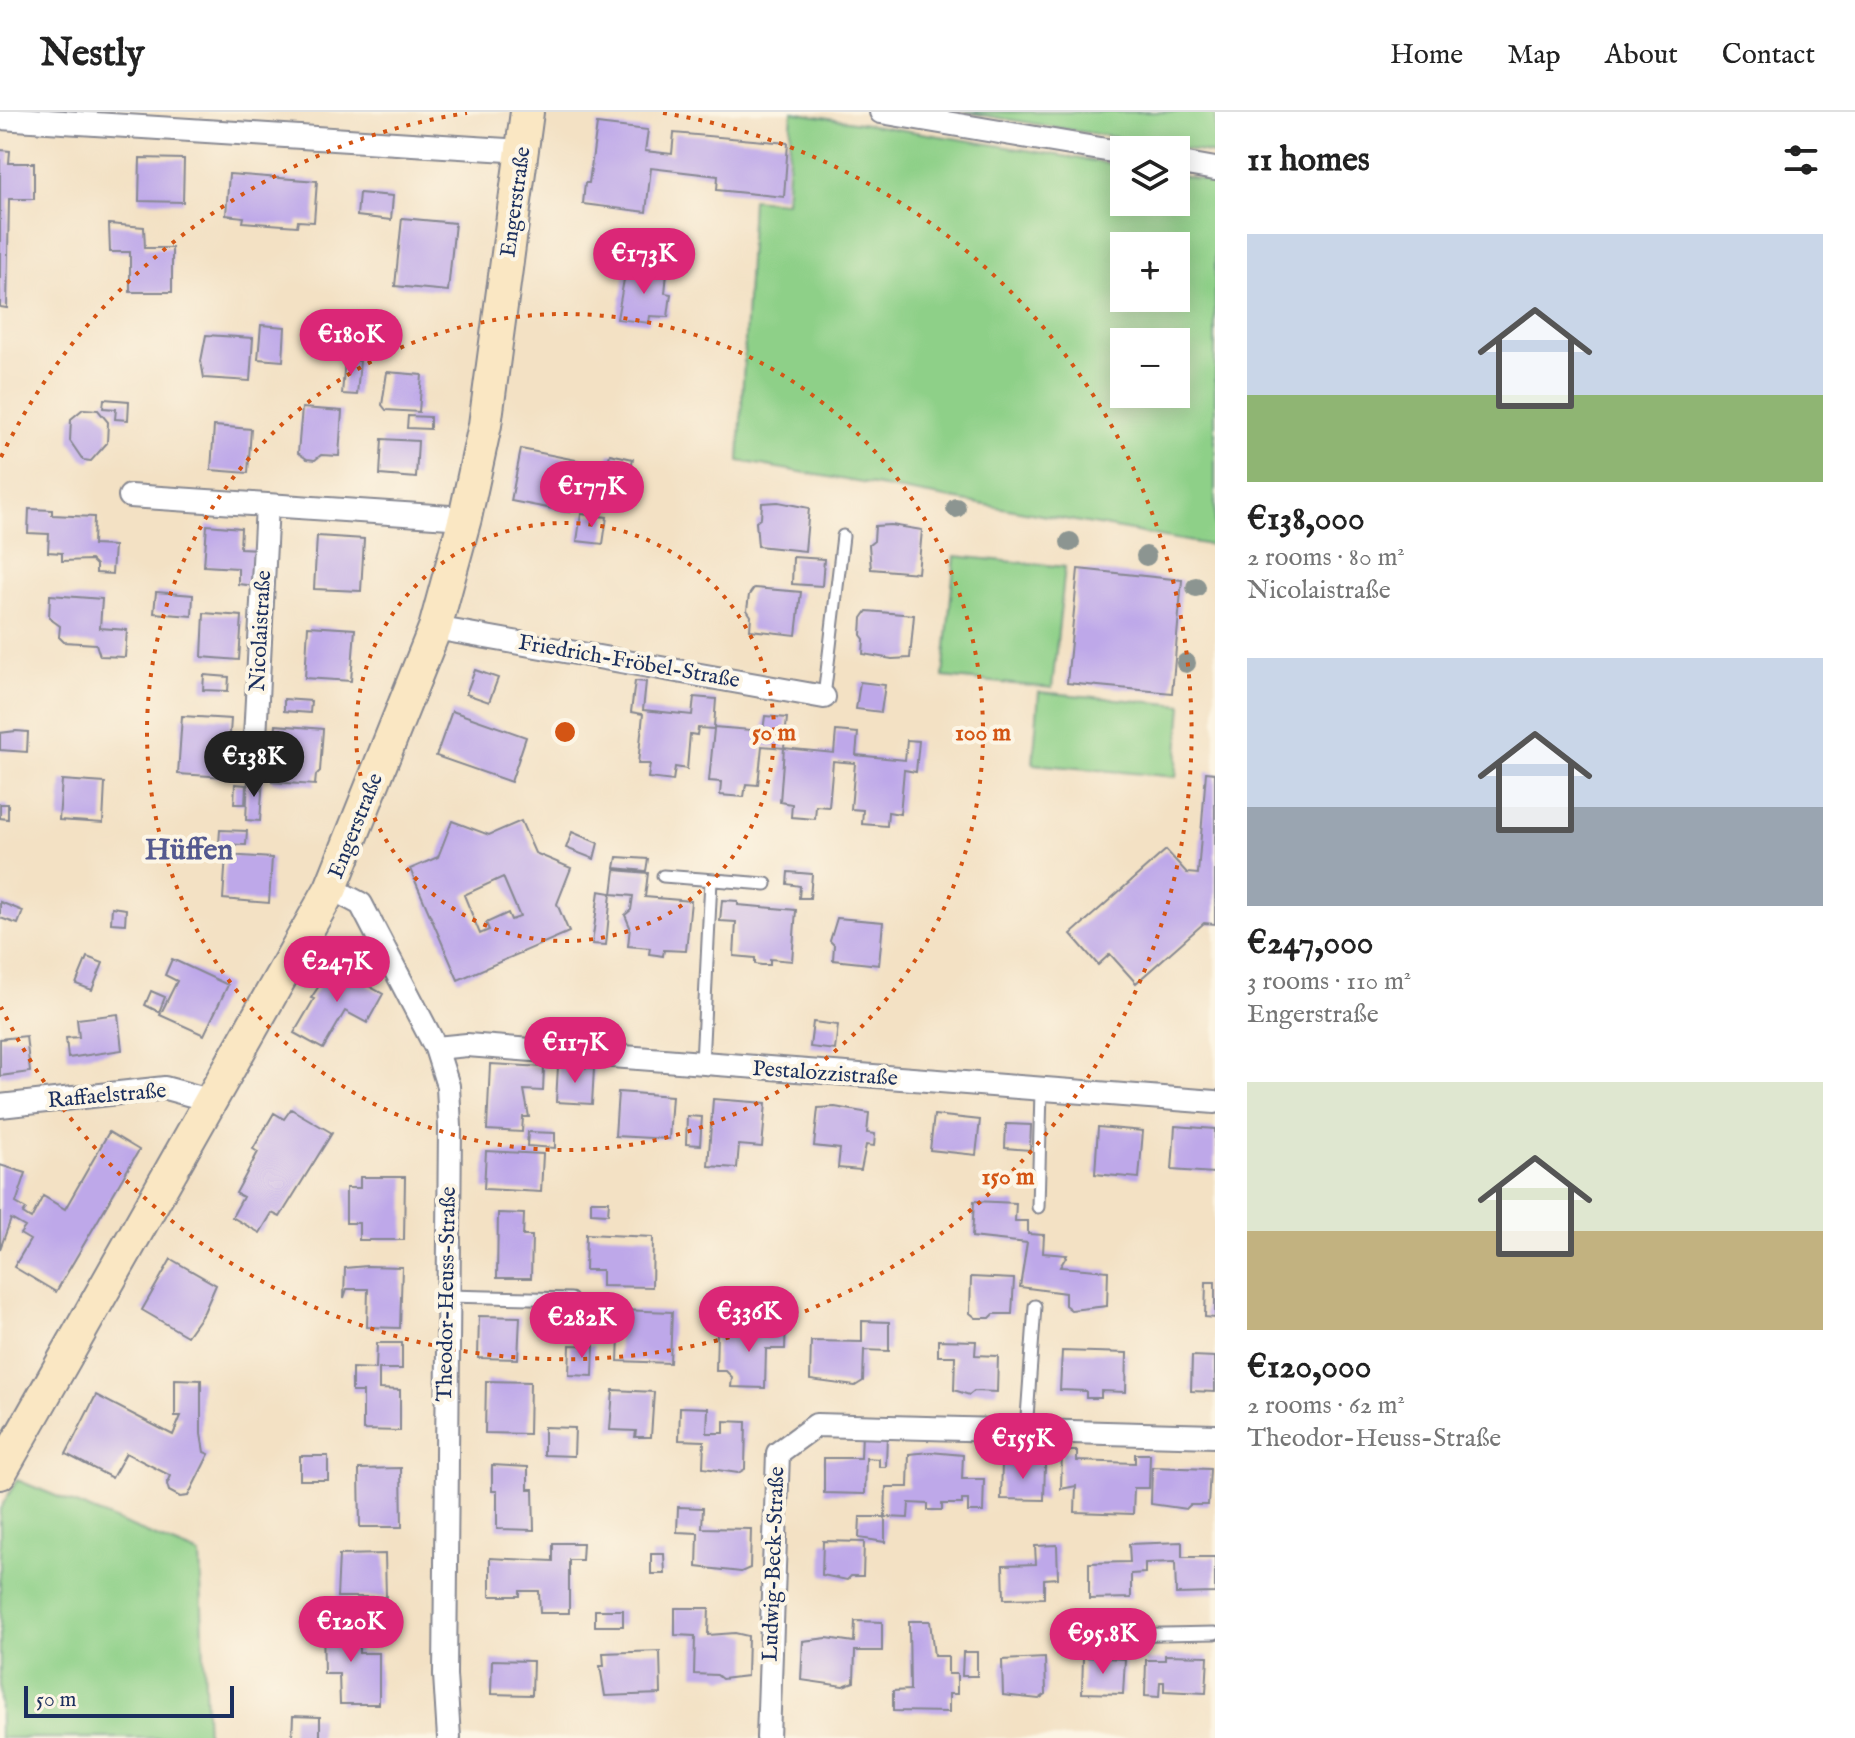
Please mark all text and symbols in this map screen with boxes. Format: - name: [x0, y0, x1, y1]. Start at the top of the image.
- text: Nestly: [40, 31, 144, 79]
- text: Home: [1390, 38, 1463, 73]
- text: Map: [1507, 38, 1561, 73]
- text: About: [1605, 38, 1678, 73]
- text: Contact: [1722, 38, 1815, 73]
- map controls: [1110, 136, 1190, 408]
- button: layers: [1110, 136, 1190, 216]
- icon: filters: [1779, 138, 1823, 182]
- text: 11 homes: [1247, 139, 1370, 182]
- street label: Engerstraße: [494, 145, 538, 259]
- pin: €173K: [588, 228, 700, 296]
- button: +: [1110, 232, 1190, 312]
- text: €173K: [611, 237, 677, 270]
- icon: home: [1463, 286, 1607, 430]
- pin: €180K: [295, 309, 407, 377]
- text: €180K: [318, 318, 384, 351]
- button: −: [1110, 328, 1190, 408]
- pin: €177K: [536, 461, 648, 529]
- text: €177K: [558, 470, 626, 503]
- text: €138,000: [1247, 498, 1365, 541]
- text: 2 rooms · 80 m²: [1247, 541, 1405, 574]
- street label: Nicolaistraße: [244, 570, 278, 692]
- text: Nicolaistraße: [1247, 574, 1391, 607]
- street label: Friedrich-Fröbel-Straße: [516, 629, 742, 695]
- icon: home: [1463, 710, 1607, 854]
- centre of rings: [551, 718, 579, 746]
- text: 50 m: [752, 718, 797, 749]
- text: 100 m: [955, 718, 1012, 749]
- pin: €138K: [198, 731, 310, 799]
- text: €138K: [222, 740, 286, 773]
- street label: Engerstraße: [322, 769, 390, 883]
- district label: Hüffen: [145, 832, 233, 870]
- text: €247,000: [1247, 922, 1374, 965]
- pin: €247K: [281, 936, 393, 1004]
- text: €247K: [302, 945, 372, 978]
- text: 3 rooms · 110 m²: [1247, 965, 1411, 998]
- text: Engerstraße: [1247, 998, 1379, 1031]
- pin: €117K: [519, 1017, 631, 1085]
- text: €117K: [542, 1026, 608, 1059]
- street label: Pestalozzistraße: [751, 1055, 899, 1093]
- street label: Raffaelstraße: [46, 1077, 168, 1115]
- icon: home: [1463, 1134, 1607, 1278]
- text: 150 m: [981, 1162, 1035, 1193]
- street label: Theodor-Heuss-Straße: [431, 1186, 463, 1402]
- pin: €336K: [693, 1286, 805, 1354]
- pin: €282K: [526, 1292, 638, 1360]
- text: €336K: [717, 1295, 781, 1328]
- text: €282K: [548, 1301, 616, 1334]
- text: €120,000: [1247, 1346, 1371, 1389]
- text: 2 rooms · 62 m²: [1247, 1389, 1405, 1422]
- pin: €155K: [967, 1413, 1079, 1481]
- text: €155K: [992, 1422, 1054, 1455]
- text: Theodor-Heuss-Straße: [1247, 1422, 1501, 1455]
- street label: Ludwig-Beck-Straße: [757, 1466, 791, 1662]
- pin: €120K: [295, 1596, 407, 1664]
- text: €120K: [317, 1605, 385, 1638]
- pin: €95.8K: [1038, 1608, 1168, 1676]
- text: €95.8K: [1068, 1617, 1138, 1650]
- scale bar: [24, 1682, 234, 1718]
- text: 50 m: [36, 1686, 77, 1714]

